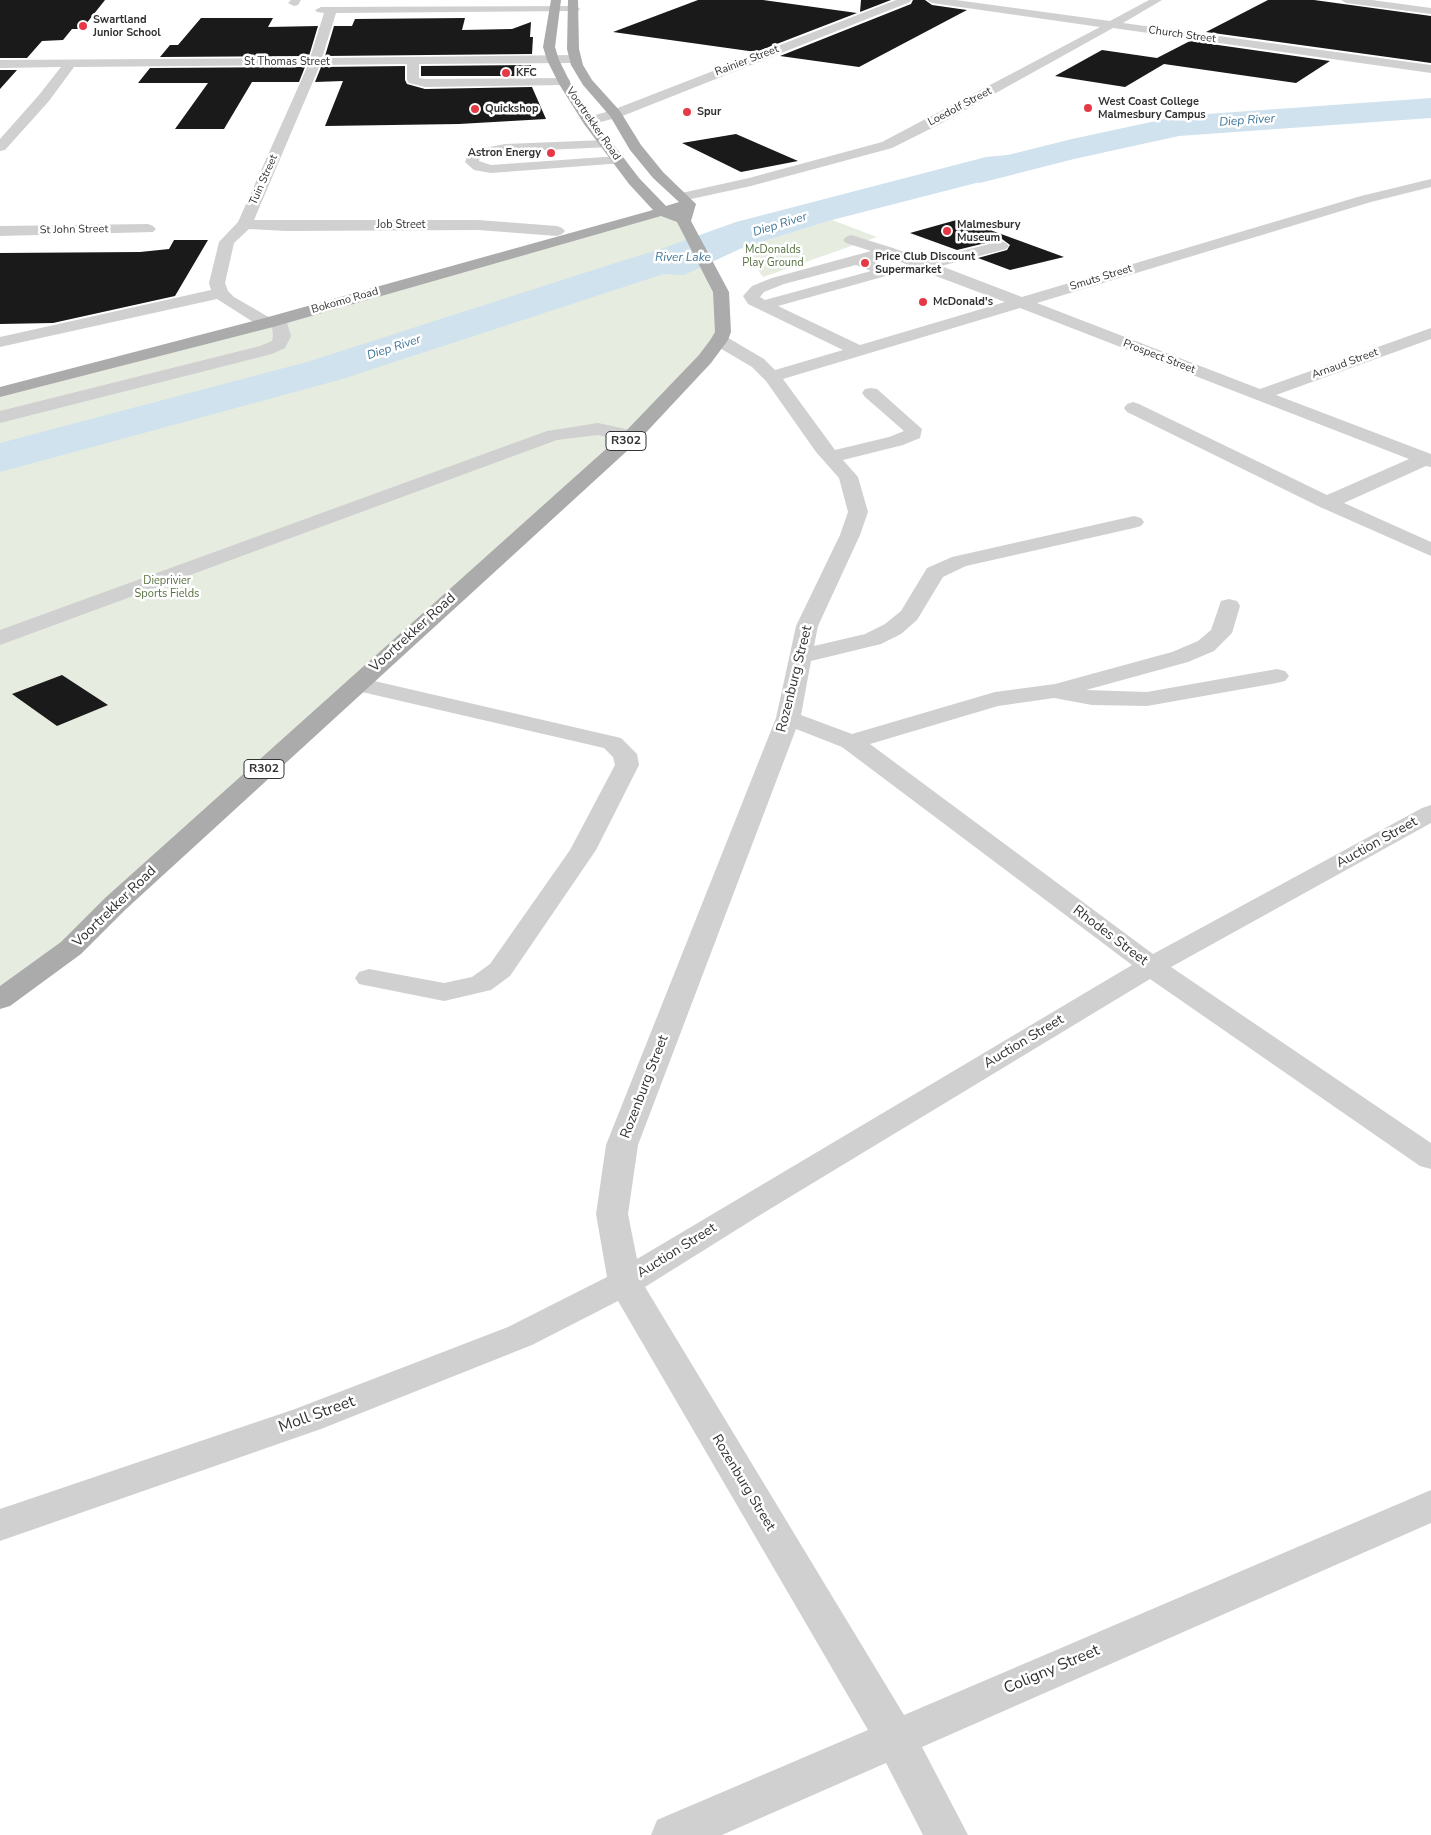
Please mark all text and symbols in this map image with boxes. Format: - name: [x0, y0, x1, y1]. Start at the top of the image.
- place label: Swartland Junior School: [93, 13, 161, 39]
- marker: Swartland Junior School: [77, 20, 89, 32]
- street label: Church Street: [1147, 24, 1217, 46]
- street label: Rainier Street: [713, 43, 781, 79]
- street label: St Thomas Street: [244, 55, 330, 69]
- place label: KFC: [516, 66, 537, 80]
- marker: KFC: [500, 67, 512, 79]
- street label: Voortrekker Road: [563, 85, 623, 163]
- street label: Loedolf Street: [926, 85, 994, 129]
- place label: West Coast College Malmesbury Campus: [1098, 95, 1206, 121]
- place label: Quickshop: [485, 102, 539, 116]
- marker: West Coast College Malmesbury Campus: [1082, 102, 1094, 114]
- marker: Quickshop: [469, 103, 481, 115]
- place label: Spur: [697, 105, 721, 119]
- marker: Spur: [681, 106, 693, 118]
- water label: Diep River: [1219, 112, 1275, 130]
- place label: Astron Energy: [468, 146, 541, 160]
- marker: Astron Energy: [545, 147, 557, 159]
- street label: Tuin Street: [247, 153, 281, 207]
- water label: Diep River: [751, 210, 809, 240]
- street label: Job Street: [377, 218, 425, 232]
- place label: Malmesbury Museum: [957, 218, 1020, 244]
- street label: St John Street: [40, 223, 108, 237]
- marker: Malmesbury Museum: [941, 225, 953, 237]
- park label: McDonalds Play Ground: [742, 243, 804, 269]
- place label: Price Club Discount Supermarket: [875, 250, 975, 276]
- water label: River Lake: [655, 251, 711, 265]
- marker: Price Club Discount Supermarket: [859, 257, 871, 269]
- street label: Smuts Street: [1068, 262, 1134, 294]
- street label: Bokomo Road: [310, 285, 380, 317]
- place label: McDonald's: [933, 295, 993, 309]
- marker: McDonald's: [917, 296, 929, 308]
- water label: Diep River: [365, 333, 423, 363]
- street label: Prospect Street: [1121, 337, 1197, 377]
- street label: Arnaud Street: [1310, 346, 1380, 382]
- road number: R302: [606, 432, 646, 451]
- park label: Dieprivier Sports Fields: [135, 574, 199, 600]
- street label: Voortrekker Road: [367, 590, 459, 676]
- street label: Rozenburg Street: [774, 624, 816, 734]
- road number: R302: [244, 760, 284, 779]
- street label: Auction Street: [1333, 814, 1421, 872]
- street label: Voortrekker Road: [70, 863, 160, 951]
- street label: Rhodes Street: [1069, 902, 1151, 970]
- street label: Auction Street: [981, 1012, 1067, 1072]
- street label: Rozenburg Street: [618, 1033, 672, 1141]
- street label: Auction Street: [634, 1220, 720, 1282]
- street label: Moll Street: [276, 1392, 358, 1438]
- street label: Rozenburg Street: [708, 1432, 778, 1534]
- street label: Coligny Street: [1001, 1641, 1103, 1699]

